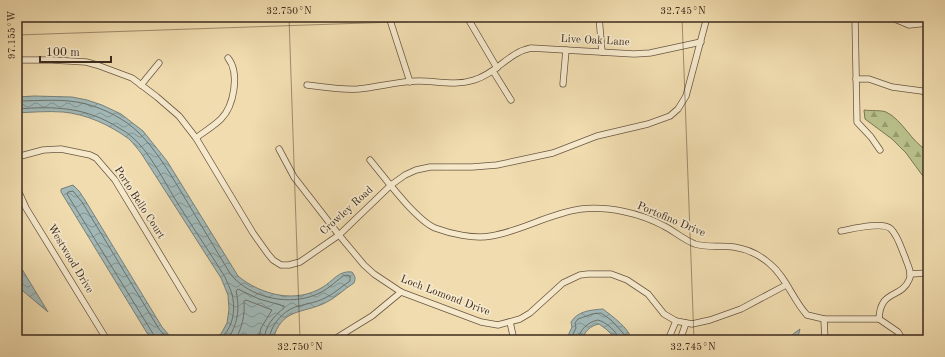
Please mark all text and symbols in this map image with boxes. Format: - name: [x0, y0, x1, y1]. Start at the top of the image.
- text: 32.750°N: [266, 6, 312, 16]
- text: 32.745°N: [660, 6, 706, 16]
- text: 97.155°W: [7, 11, 17, 59]
- street label: Live Oak Lane: [560, 34, 630, 48]
- scale bar: [40, 38, 111, 64]
- text: 100 m: [46, 47, 80, 59]
- street label: Porto Bello Court: [112, 165, 166, 241]
- street label: Crowley Road: [318, 184, 376, 238]
- street label: Portofino Drive: [635, 201, 707, 239]
- street label: Westwood Drive: [45, 223, 95, 295]
- street label: Loch Lomond Drive: [399, 274, 491, 318]
- text: 32.750°N: [277, 342, 323, 352]
- text: 32.745°N: [670, 342, 716, 352]

